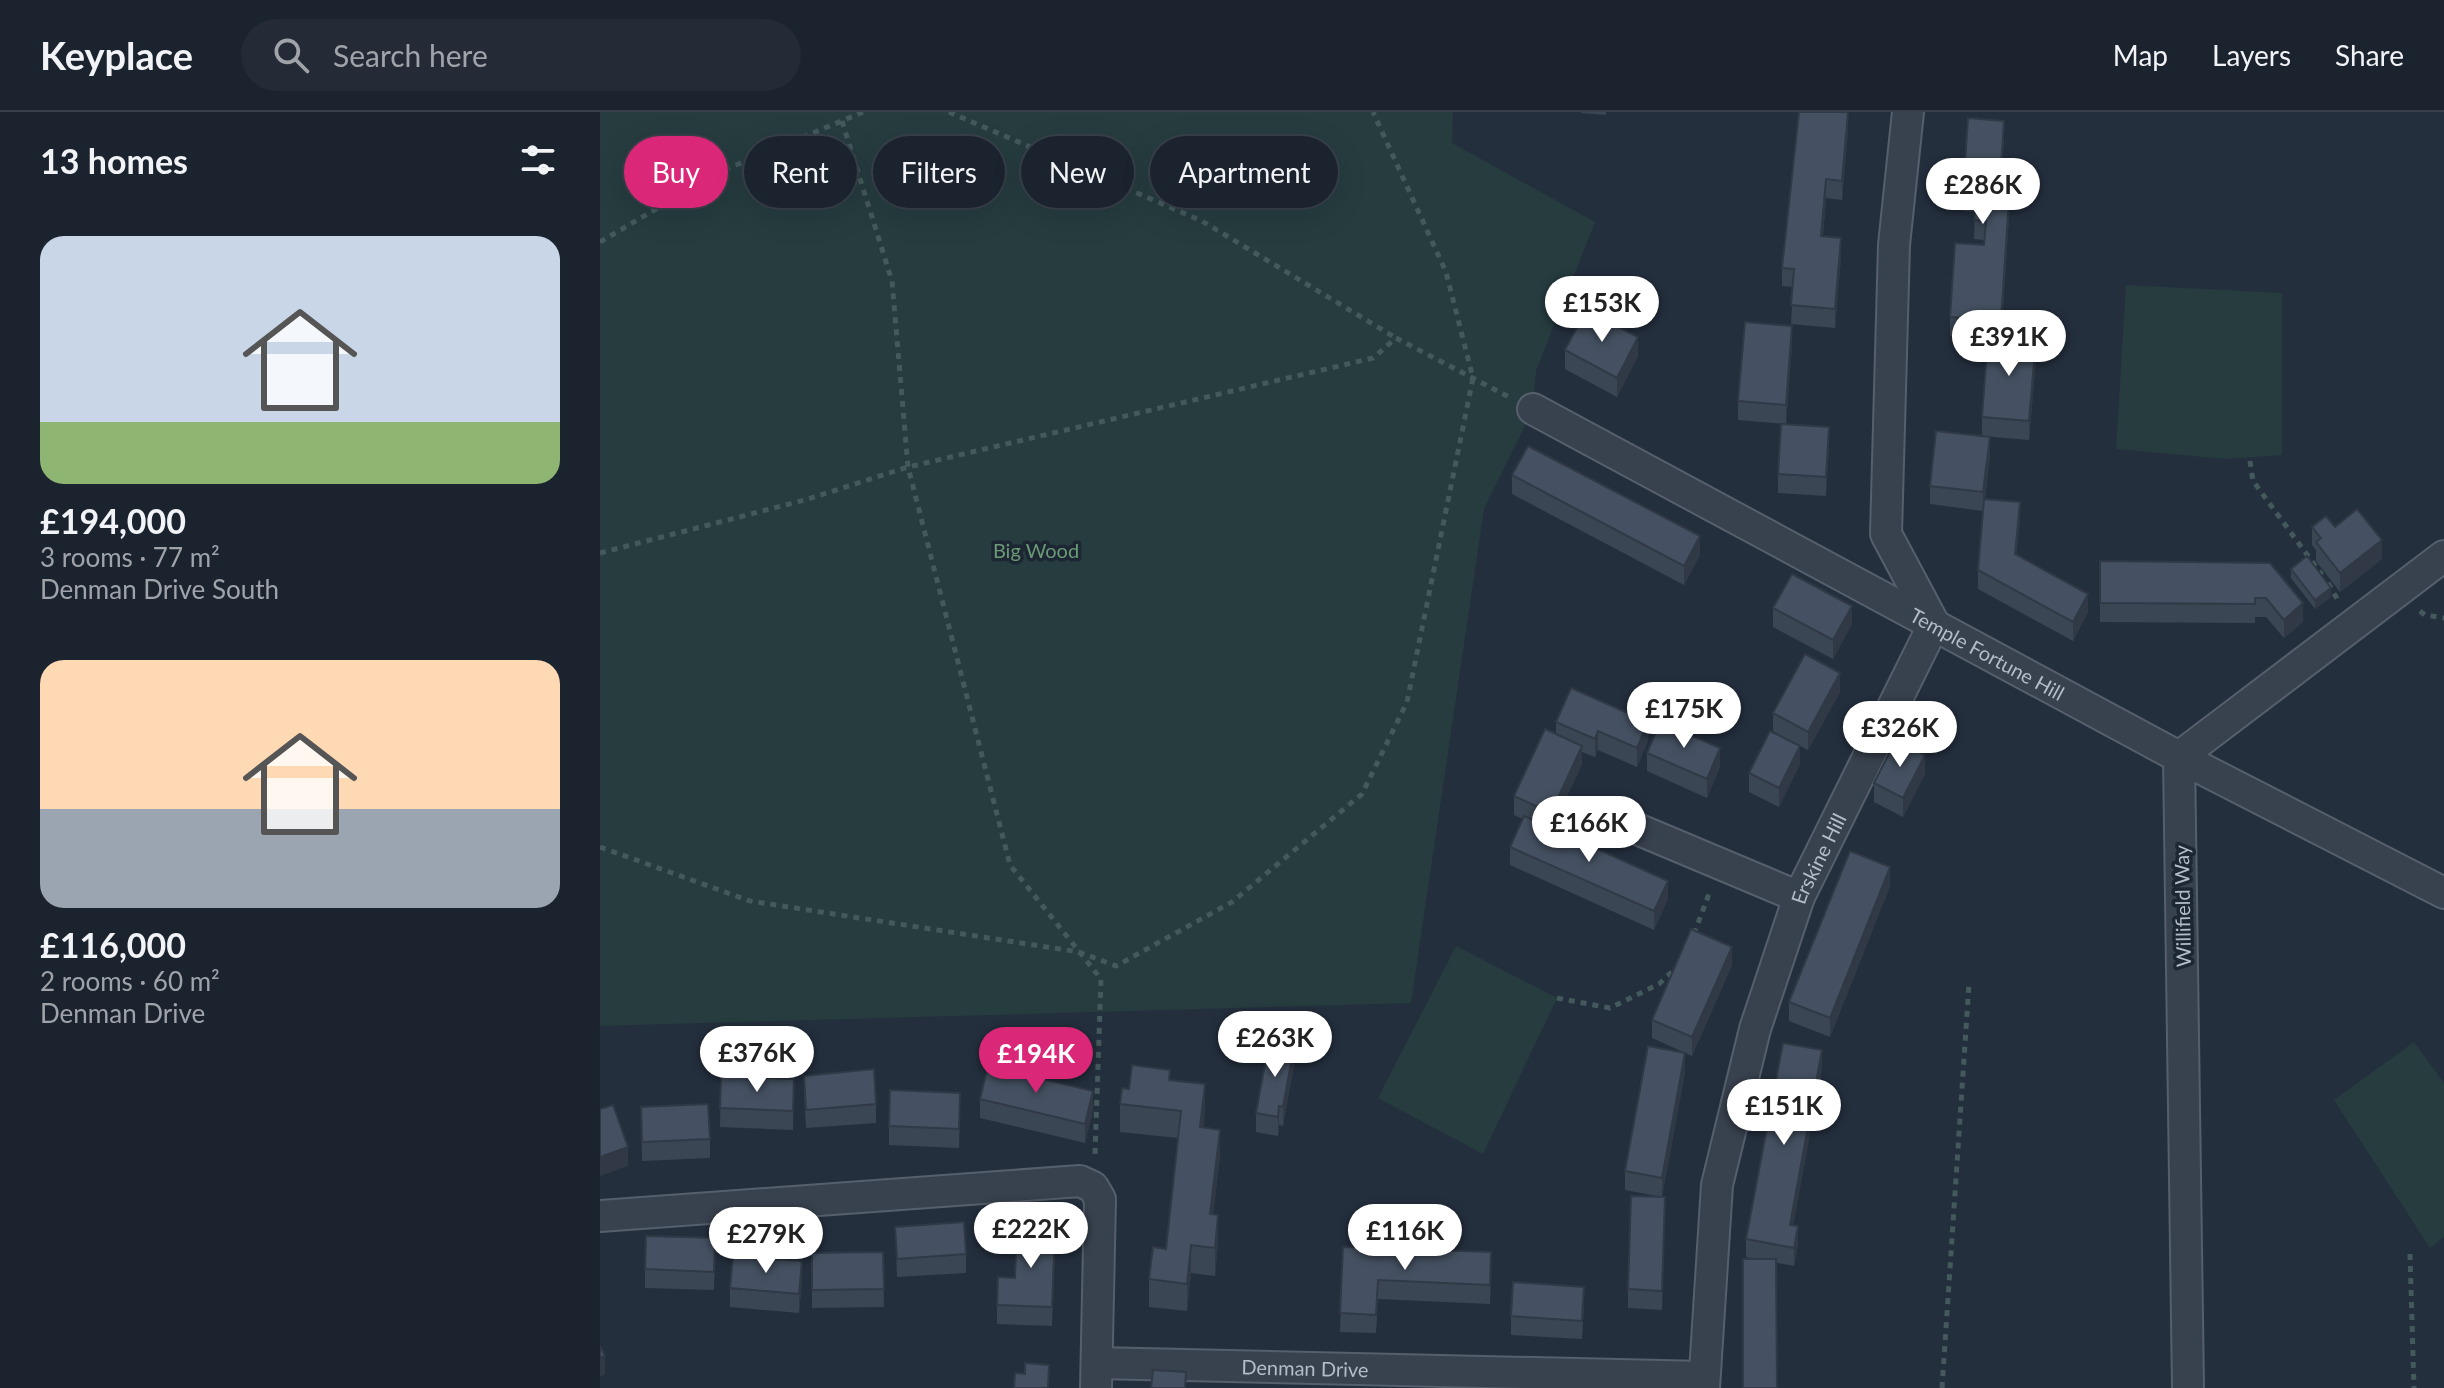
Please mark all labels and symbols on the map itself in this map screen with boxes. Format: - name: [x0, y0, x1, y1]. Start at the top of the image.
- pin: £286K: [1927, 158, 2039, 226]
- pin: £153K: [1546, 276, 1658, 344]
- pin: £391K: [1953, 310, 2065, 378]
- park label: Big Wood: [993, 538, 1079, 562]
- street label: Temple Fortune Hill: [1906, 602, 2069, 705]
- pin: £175K: [1628, 682, 1740, 750]
- pin: £326K: [1844, 701, 1956, 769]
- pin: £166K: [1533, 796, 1645, 864]
- street label: Erskine Hill: [1786, 809, 1851, 907]
- street label: Willifield Way: [2169, 844, 2195, 967]
- pin: £263K: [1219, 1011, 1331, 1079]
- pin: £376K: [701, 1026, 813, 1094]
- pin: £194K: [980, 1027, 1092, 1095]
- pin: £151K: [1728, 1079, 1840, 1147]
- pin: £222K: [975, 1202, 1087, 1270]
- pin: £116K: [1349, 1204, 1461, 1272]
- pin: £279K: [710, 1207, 822, 1275]
- street label: Denman Drive: [1241, 1354, 1369, 1381]

